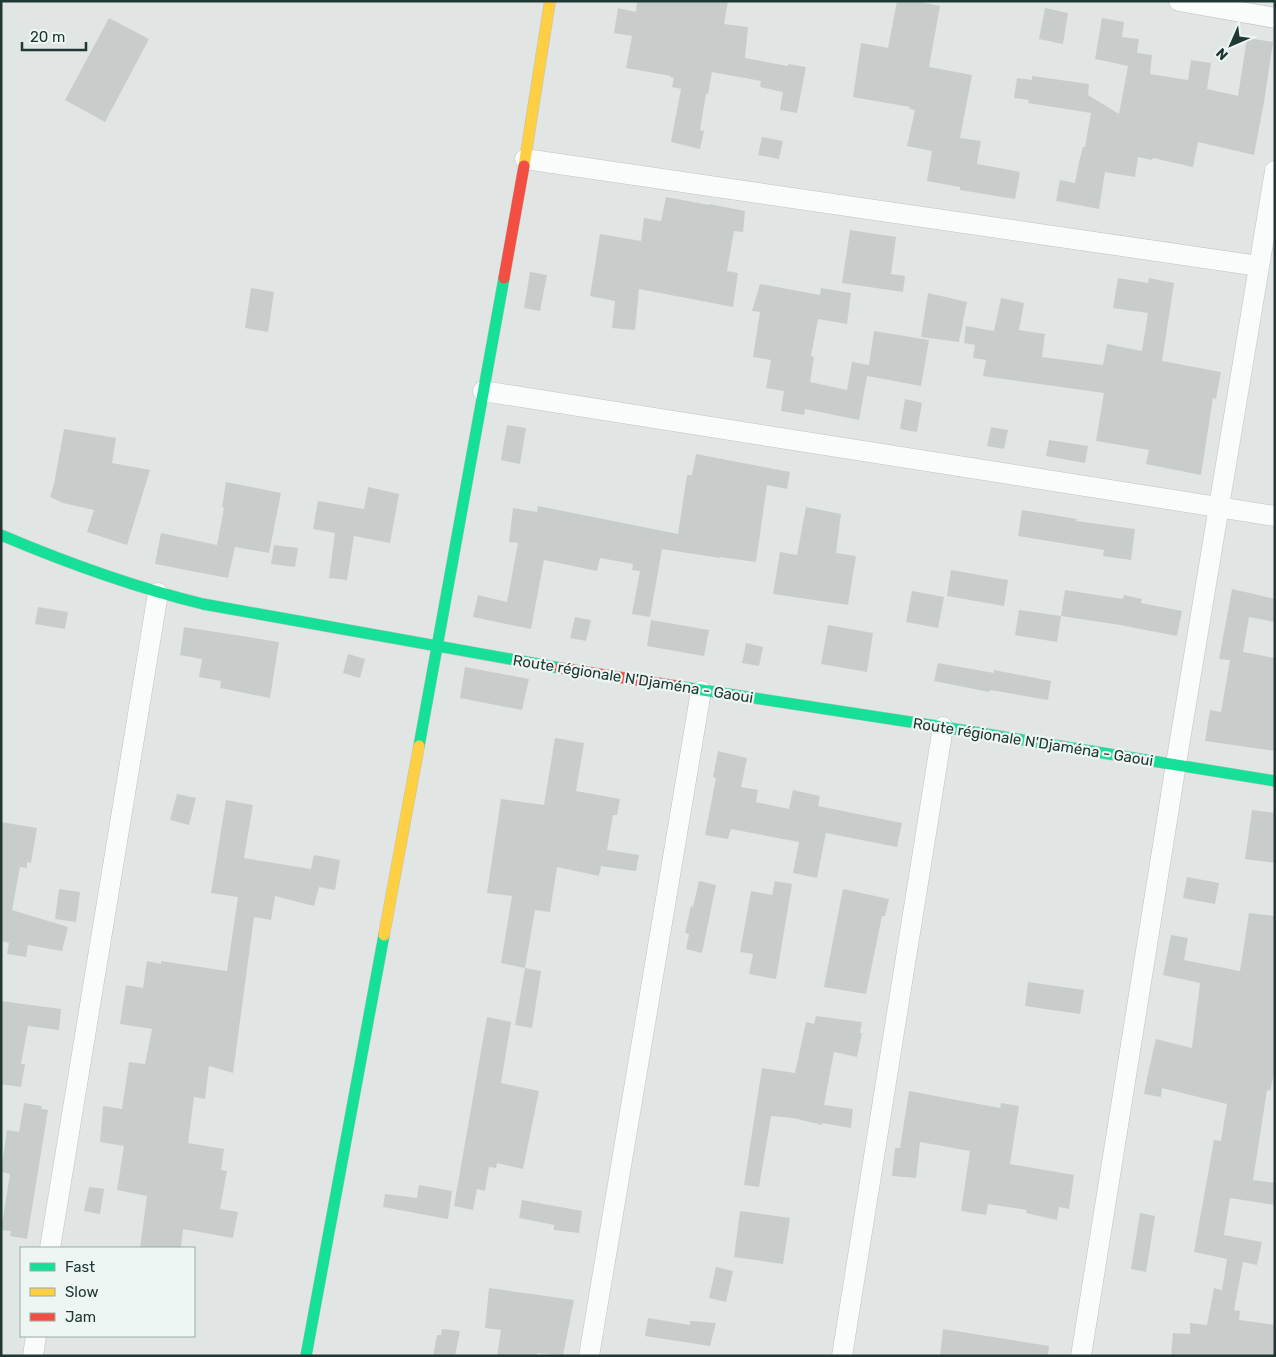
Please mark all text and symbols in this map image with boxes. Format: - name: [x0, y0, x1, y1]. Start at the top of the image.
- scale bar: [22, 20, 86, 52]
- north arrow: [1206, 20, 1256, 70]
- text: 20 m: [30, 28, 65, 46]
- text: N: [1213, 44, 1232, 63]
- street label: Route régionale N'Djaména - Gaoui: [512, 651, 754, 707]
- street label: Route régionale N'Djaména - Gaoui: [912, 714, 1154, 770]
- legend: [20, 1247, 195, 1337]
- text: Fast: [65, 1258, 95, 1276]
- text: Slow: [65, 1283, 98, 1301]
- text: Jam: [65, 1308, 96, 1326]

